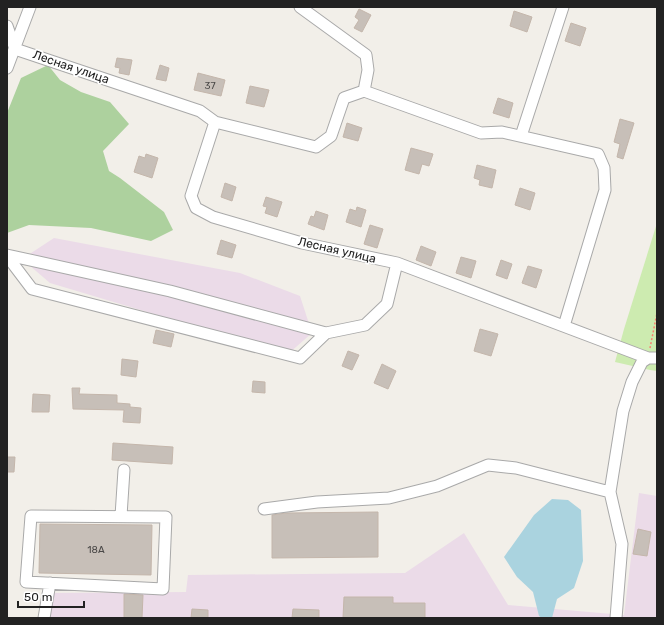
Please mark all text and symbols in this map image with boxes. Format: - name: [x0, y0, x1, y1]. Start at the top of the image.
- street label: Лесная улица: [31, 47, 111, 87]
- house number: 37: [204, 80, 216, 92]
- street label: Лесная улица: [297, 234, 377, 266]
- house number: 18А: [87, 544, 105, 556]
- scale bar: [18, 583, 84, 609]
- text: 50 m: [24, 590, 52, 604]

